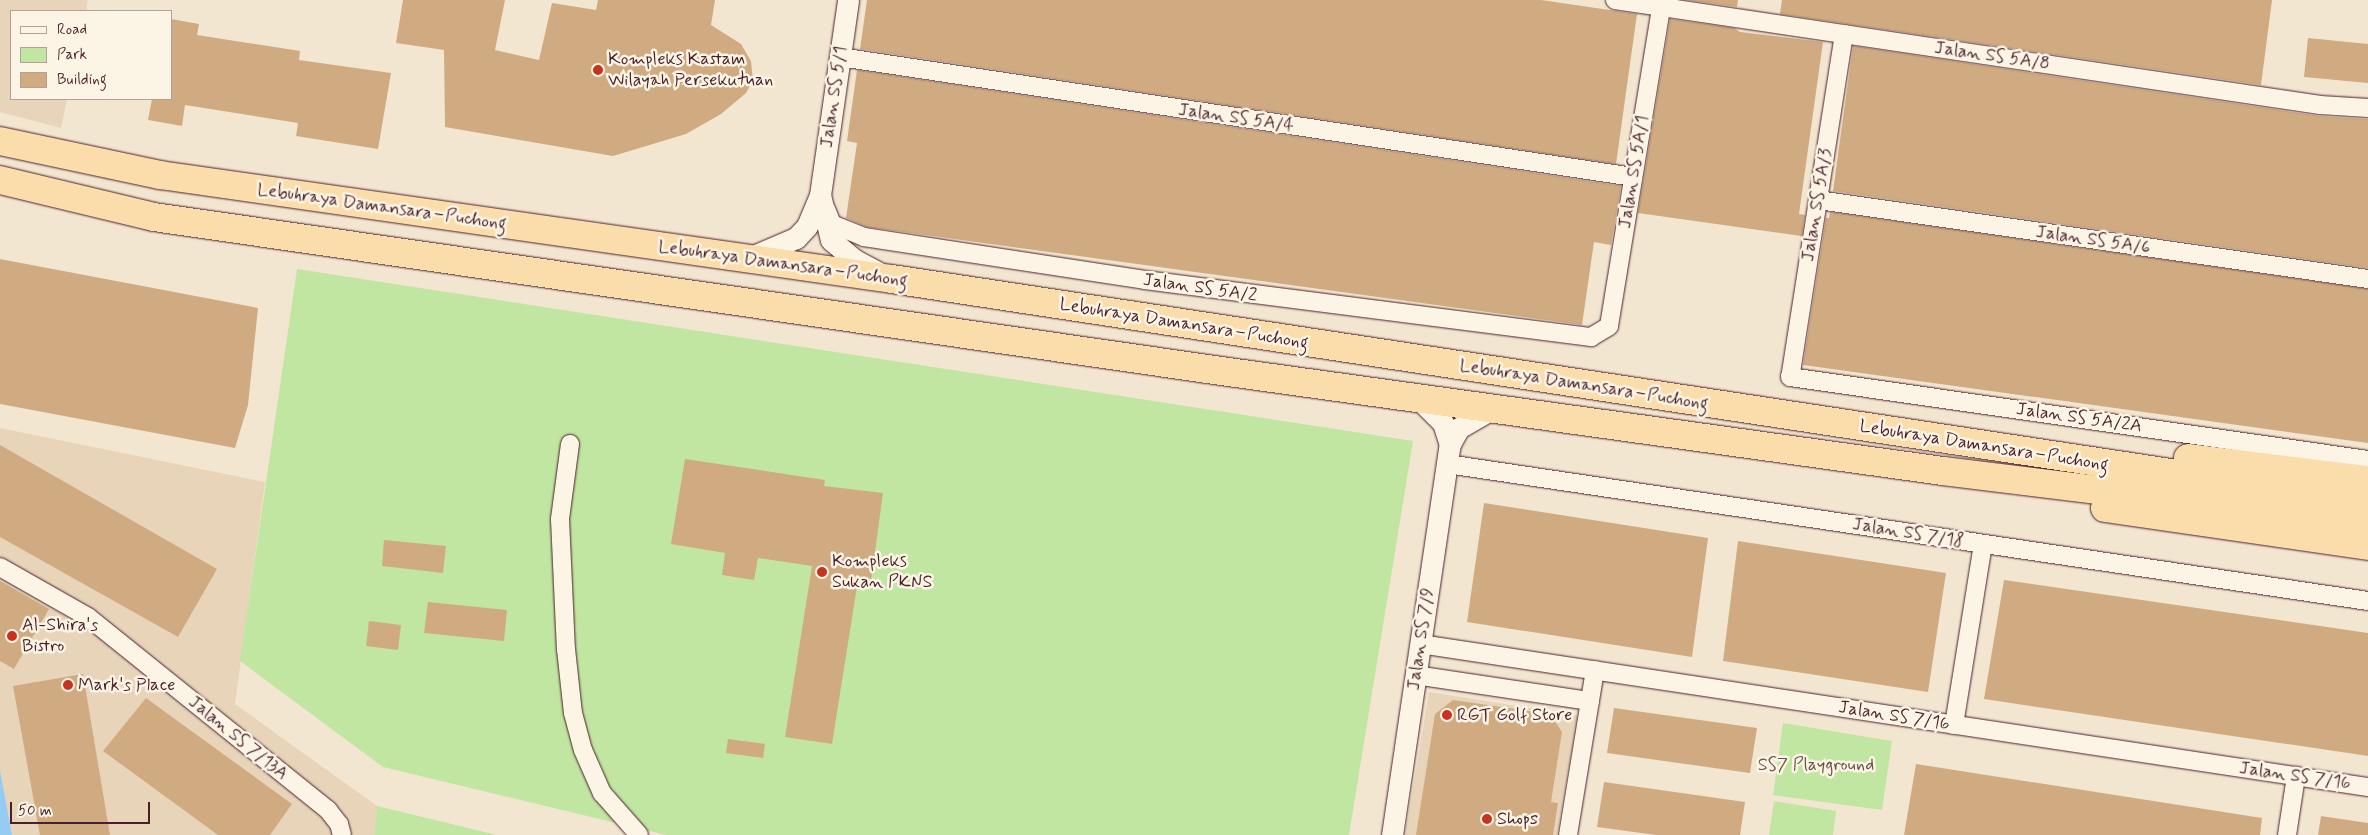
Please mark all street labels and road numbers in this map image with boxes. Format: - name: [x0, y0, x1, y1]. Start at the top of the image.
- street label: Jalan SS 5A/8: [1933, 37, 2051, 75]
- street label: Jalan SS 5/1: [816, 45, 852, 149]
- street label: Jalan SS 5A/4: [1177, 99, 1295, 137]
- street label: Jalan SS 5A/1: [1614, 114, 1654, 230]
- street label: Jalan SS 5A/3: [1797, 147, 1837, 263]
- street label: Lebuhraya Damansara–Puchong: [252, 178, 512, 236]
- street label: Jalan SS 5A/6: [2034, 221, 2152, 259]
- street label: Lebuhraya Damansara–Puchong: [653, 235, 913, 293]
- street label: Jalan SS 5A/2: [1142, 269, 1258, 307]
- street label: Lebuhraya Damansara–Puchong: [1054, 293, 1314, 355]
- street label: Lebuhraya Damansara–Puchong: [1454, 354, 1714, 416]
- street label: Jalan SS 5A/2A: [2015, 398, 2143, 438]
- street label: Lebuhraya Damansara–Puchong: [1854, 415, 2114, 477]
- street label: Jalan SS 7/18: [1851, 514, 1965, 552]
- street label: Jalan SS 7/9: [1403, 586, 1439, 692]
- street label: Jalan SS 7/13A: [184, 691, 292, 785]
- street label: Jalan SS 7/16: [1837, 697, 1951, 735]
- street label: Jalan SS 7/16: [2238, 757, 2352, 795]

